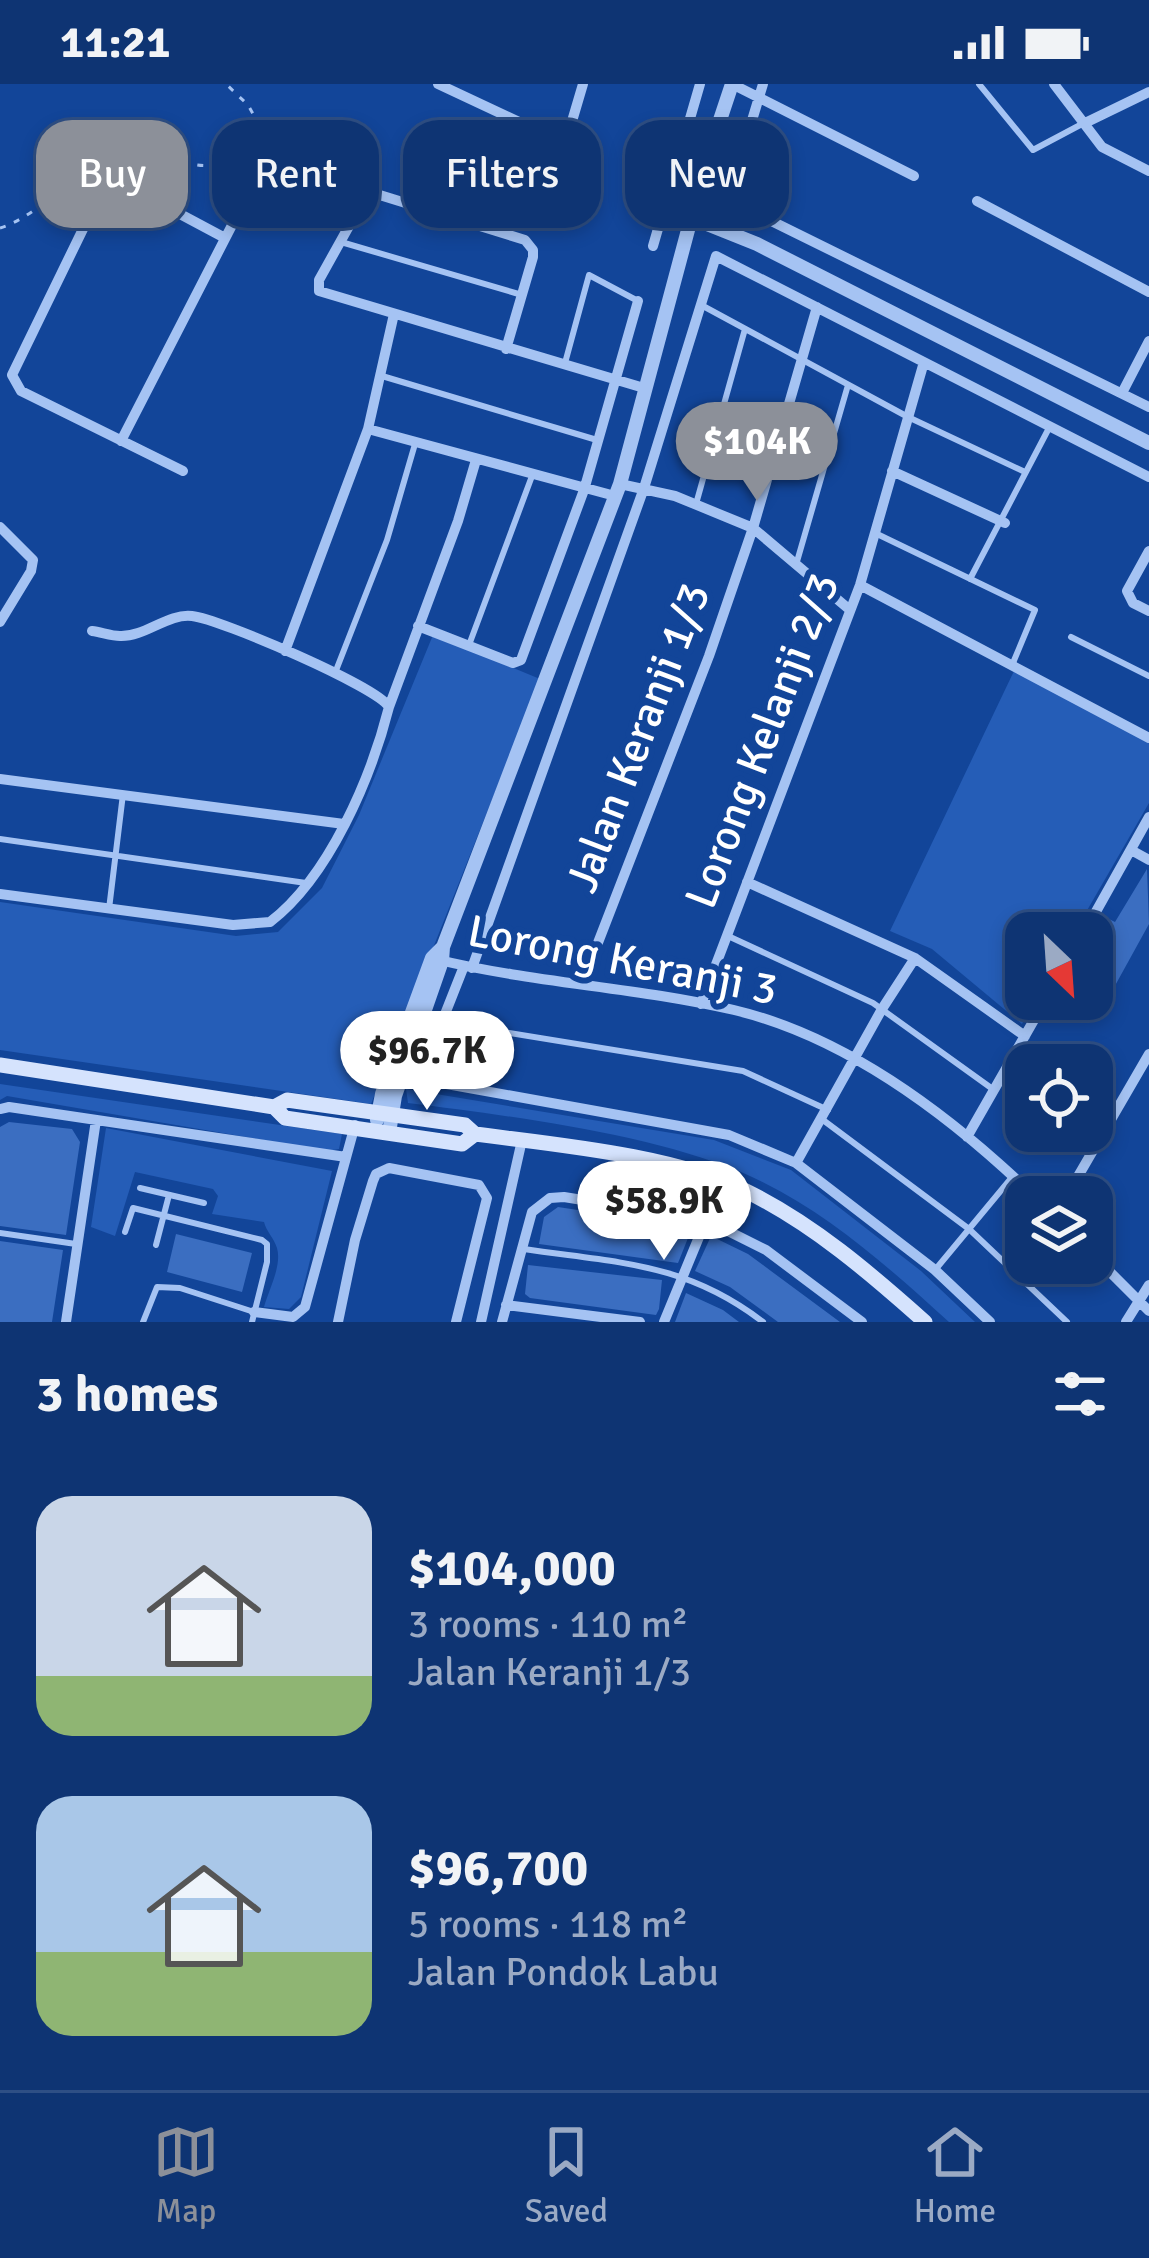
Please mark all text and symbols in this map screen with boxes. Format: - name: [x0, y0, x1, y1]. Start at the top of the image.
- text: 11:21: [60, 15, 170, 70]
- chip: Buy: [36, 120, 188, 228]
- chip: Rent: [212, 120, 379, 228]
- chip: Filters: [403, 120, 601, 228]
- chip: New: [625, 120, 789, 228]
- pin: $104K: [673, 402, 841, 504]
- text: $104K: [703, 417, 811, 465]
- street label: Lorong Kelanji 2/3: [673, 565, 852, 916]
- street label: Jalan Keranji 1/3: [554, 575, 723, 900]
- street label: Lorong Keranji 3: [463, 904, 782, 1017]
- north arrow: [1005, 912, 1113, 1020]
- map controls: [1005, 912, 1113, 1284]
- pin: $96.7K: [329, 1011, 525, 1113]
- text: $96.7K: [367, 1026, 487, 1074]
- button: locate: [1005, 1044, 1113, 1152]
- pin: $58.9K: [566, 1161, 762, 1263]
- text: $58.9K: [604, 1176, 724, 1224]
- button: layers: [1005, 1176, 1113, 1284]
- icon: filters: [1047, 1361, 1113, 1427]
- text: 3 homes: [36, 1363, 218, 1426]
- text: $104,000: [408, 1537, 616, 1600]
- icon: home: [132, 1544, 276, 1688]
- text: 3 rooms · 110 m²: [408, 1600, 688, 1648]
- text: Jalan Keranji 1/3: [408, 1648, 691, 1696]
- text: $96,700: [408, 1837, 588, 1900]
- icon: home: [132, 1844, 276, 1988]
- text: 5 rooms · 118 m²: [408, 1900, 688, 1948]
- text: Jalan Pondok Labu: [408, 1948, 719, 1996]
- tab: Map: [153, 2119, 219, 2232]
- tab: Saved: [525, 2119, 608, 2232]
- tab: Home: [914, 2119, 996, 2232]

